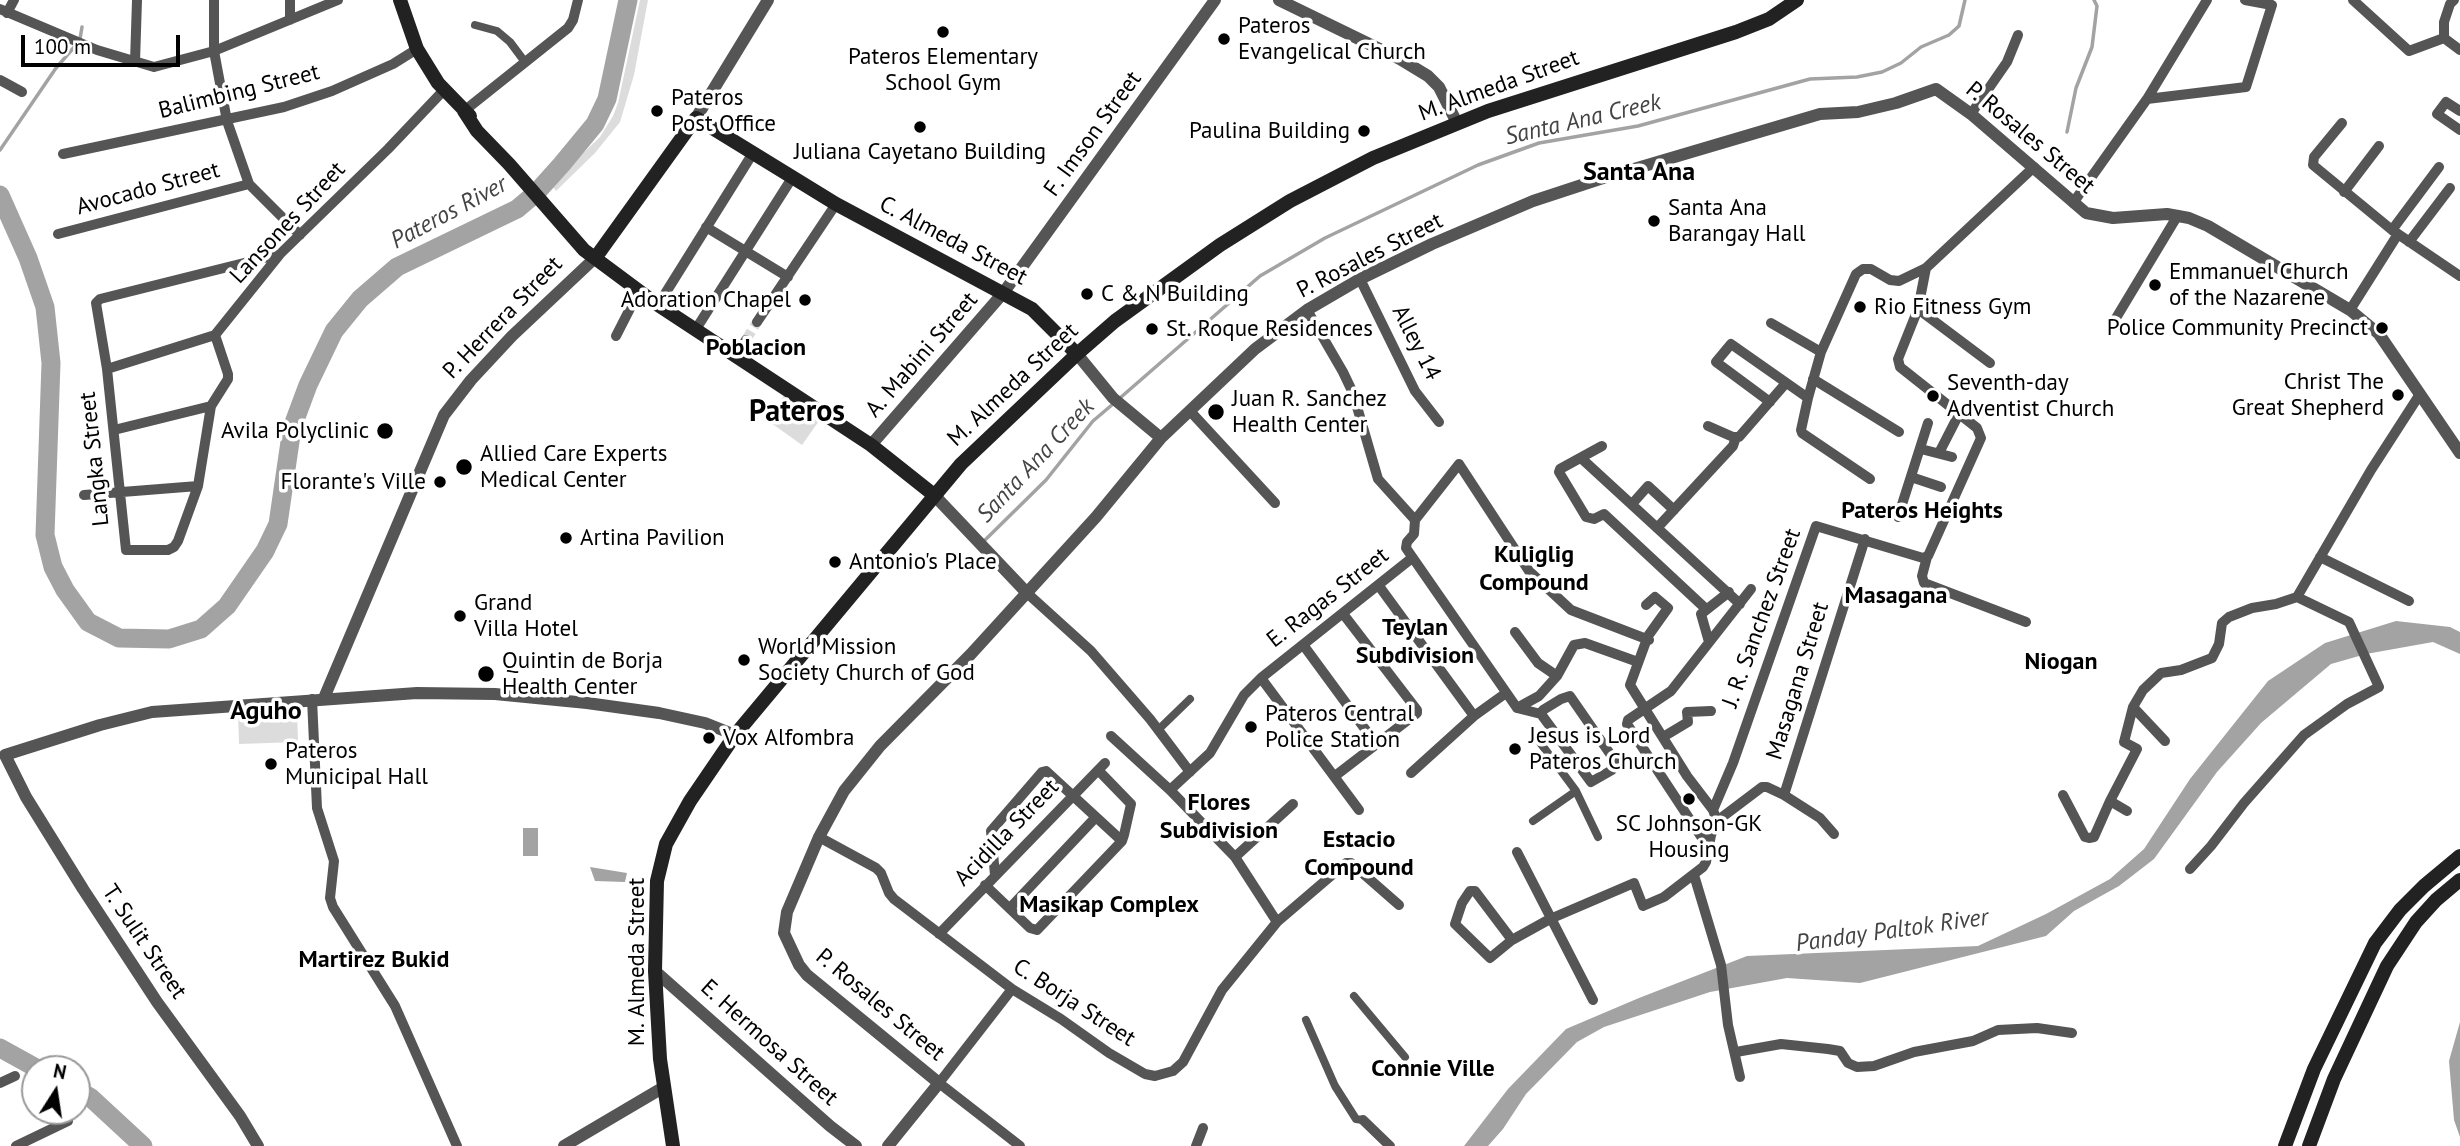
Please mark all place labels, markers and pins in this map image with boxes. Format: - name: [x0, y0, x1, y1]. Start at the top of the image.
- place label: Pateros Evangelical Church: [1238, 12, 1426, 66]
- marker: Pateros Elementary School Gym: [935, 24, 951, 40]
- marker: Pateros Evangelical Church: [1216, 31, 1232, 47]
- place label: Pateros Elementary School Gym: [848, 43, 1038, 97]
- place label: Pateros Post Office: [671, 84, 776, 138]
- marker: Pateros Post Office: [649, 103, 665, 119]
- place label: Paulina Building: [1189, 117, 1350, 145]
- marker: Juliana Cayetano Building: [912, 119, 928, 135]
- marker: Paulina Building: [1356, 123, 1372, 139]
- place label: Juliana Cayetano Building: [794, 138, 1046, 166]
- place label: Santa Ana Barangay Hall: [1668, 194, 1806, 248]
- marker: Santa Ana Barangay Hall: [1646, 213, 1662, 229]
- place label: Emmanuel Church of the Nazarene: [2169, 258, 2348, 312]
- marker: Emmanuel Church of the Nazarene: [2147, 277, 2163, 293]
- place label: C & N Building: [1101, 280, 1249, 308]
- place label: Adoration Chapel: [621, 286, 791, 314]
- marker: C & N Building: [1079, 286, 1095, 302]
- marker: Adoration Chapel: [797, 292, 813, 308]
- place label: Rio Fitness Gym: [1874, 293, 2031, 321]
- marker: Rio Fitness Gym: [1852, 299, 1868, 315]
- place label: Police Community Precinct: [2107, 314, 2368, 342]
- place label: St. Roque Residences: [1166, 315, 1373, 343]
- marker: Police Community Precinct: [2374, 320, 2390, 336]
- marker: St. Roque Residences: [1144, 321, 1160, 337]
- place label: Christ The Great Shepherd: [2232, 368, 2384, 422]
- place label: Seventh-day Adventist Church: [1947, 369, 2114, 423]
- place label: Juan R. Sanchez Health Center: [1232, 385, 1387, 439]
- marker: Christ The Great Shepherd: [2390, 387, 2406, 403]
- marker: Seventh-day Adventist Church: [1925, 388, 1941, 404]
- marker: Juan R. Sanchez Health Center: [1206, 402, 1226, 422]
- place label: Avila Polyclinic: [221, 417, 369, 445]
- marker: Avila Polyclinic: [375, 421, 395, 441]
- place label: Allied Care Experts Medical Center: [480, 440, 667, 494]
- marker: Allied Care Experts Medical Center: [454, 457, 474, 477]
- place label: Florante's Ville: [281, 468, 426, 496]
- marker: Florante's Ville: [432, 474, 448, 490]
- place label: Artina Pavilion: [580, 524, 725, 552]
- marker: Artina Pavilion: [558, 530, 574, 546]
- place label: Antonio's Place: [849, 548, 997, 576]
- marker: Antonio's Place: [827, 554, 843, 570]
- place label: Grand Villa Hotel: [474, 589, 578, 643]
- marker: Grand Villa Hotel: [452, 608, 468, 624]
- place label: World Mission Society Church of God: [758, 633, 975, 687]
- place label: Quintin de Borja Health Center: [502, 647, 663, 701]
- marker: World Mission Society Church of God: [736, 652, 752, 668]
- marker: Quintin de Borja Health Center: [476, 664, 496, 684]
- place label: Pateros Central Police Station: [1265, 700, 1414, 754]
- marker: Pateros Central Police Station: [1243, 719, 1259, 735]
- place label: Jesus is Lord Pateros Church: [1529, 722, 1677, 776]
- place label: Vox Alfombra: [723, 724, 854, 752]
- marker: Vox Alfombra: [701, 730, 717, 746]
- place label: Pateros Municipal Hall: [285, 737, 428, 791]
- marker: Jesus is Lord Pateros Church: [1507, 741, 1523, 757]
- marker: Pateros Municipal Hall: [263, 756, 279, 772]
- marker: SC Johnson-GK Housing: [1681, 791, 1697, 807]
- place label: SC Johnson-GK Housing: [1616, 810, 1762, 864]

